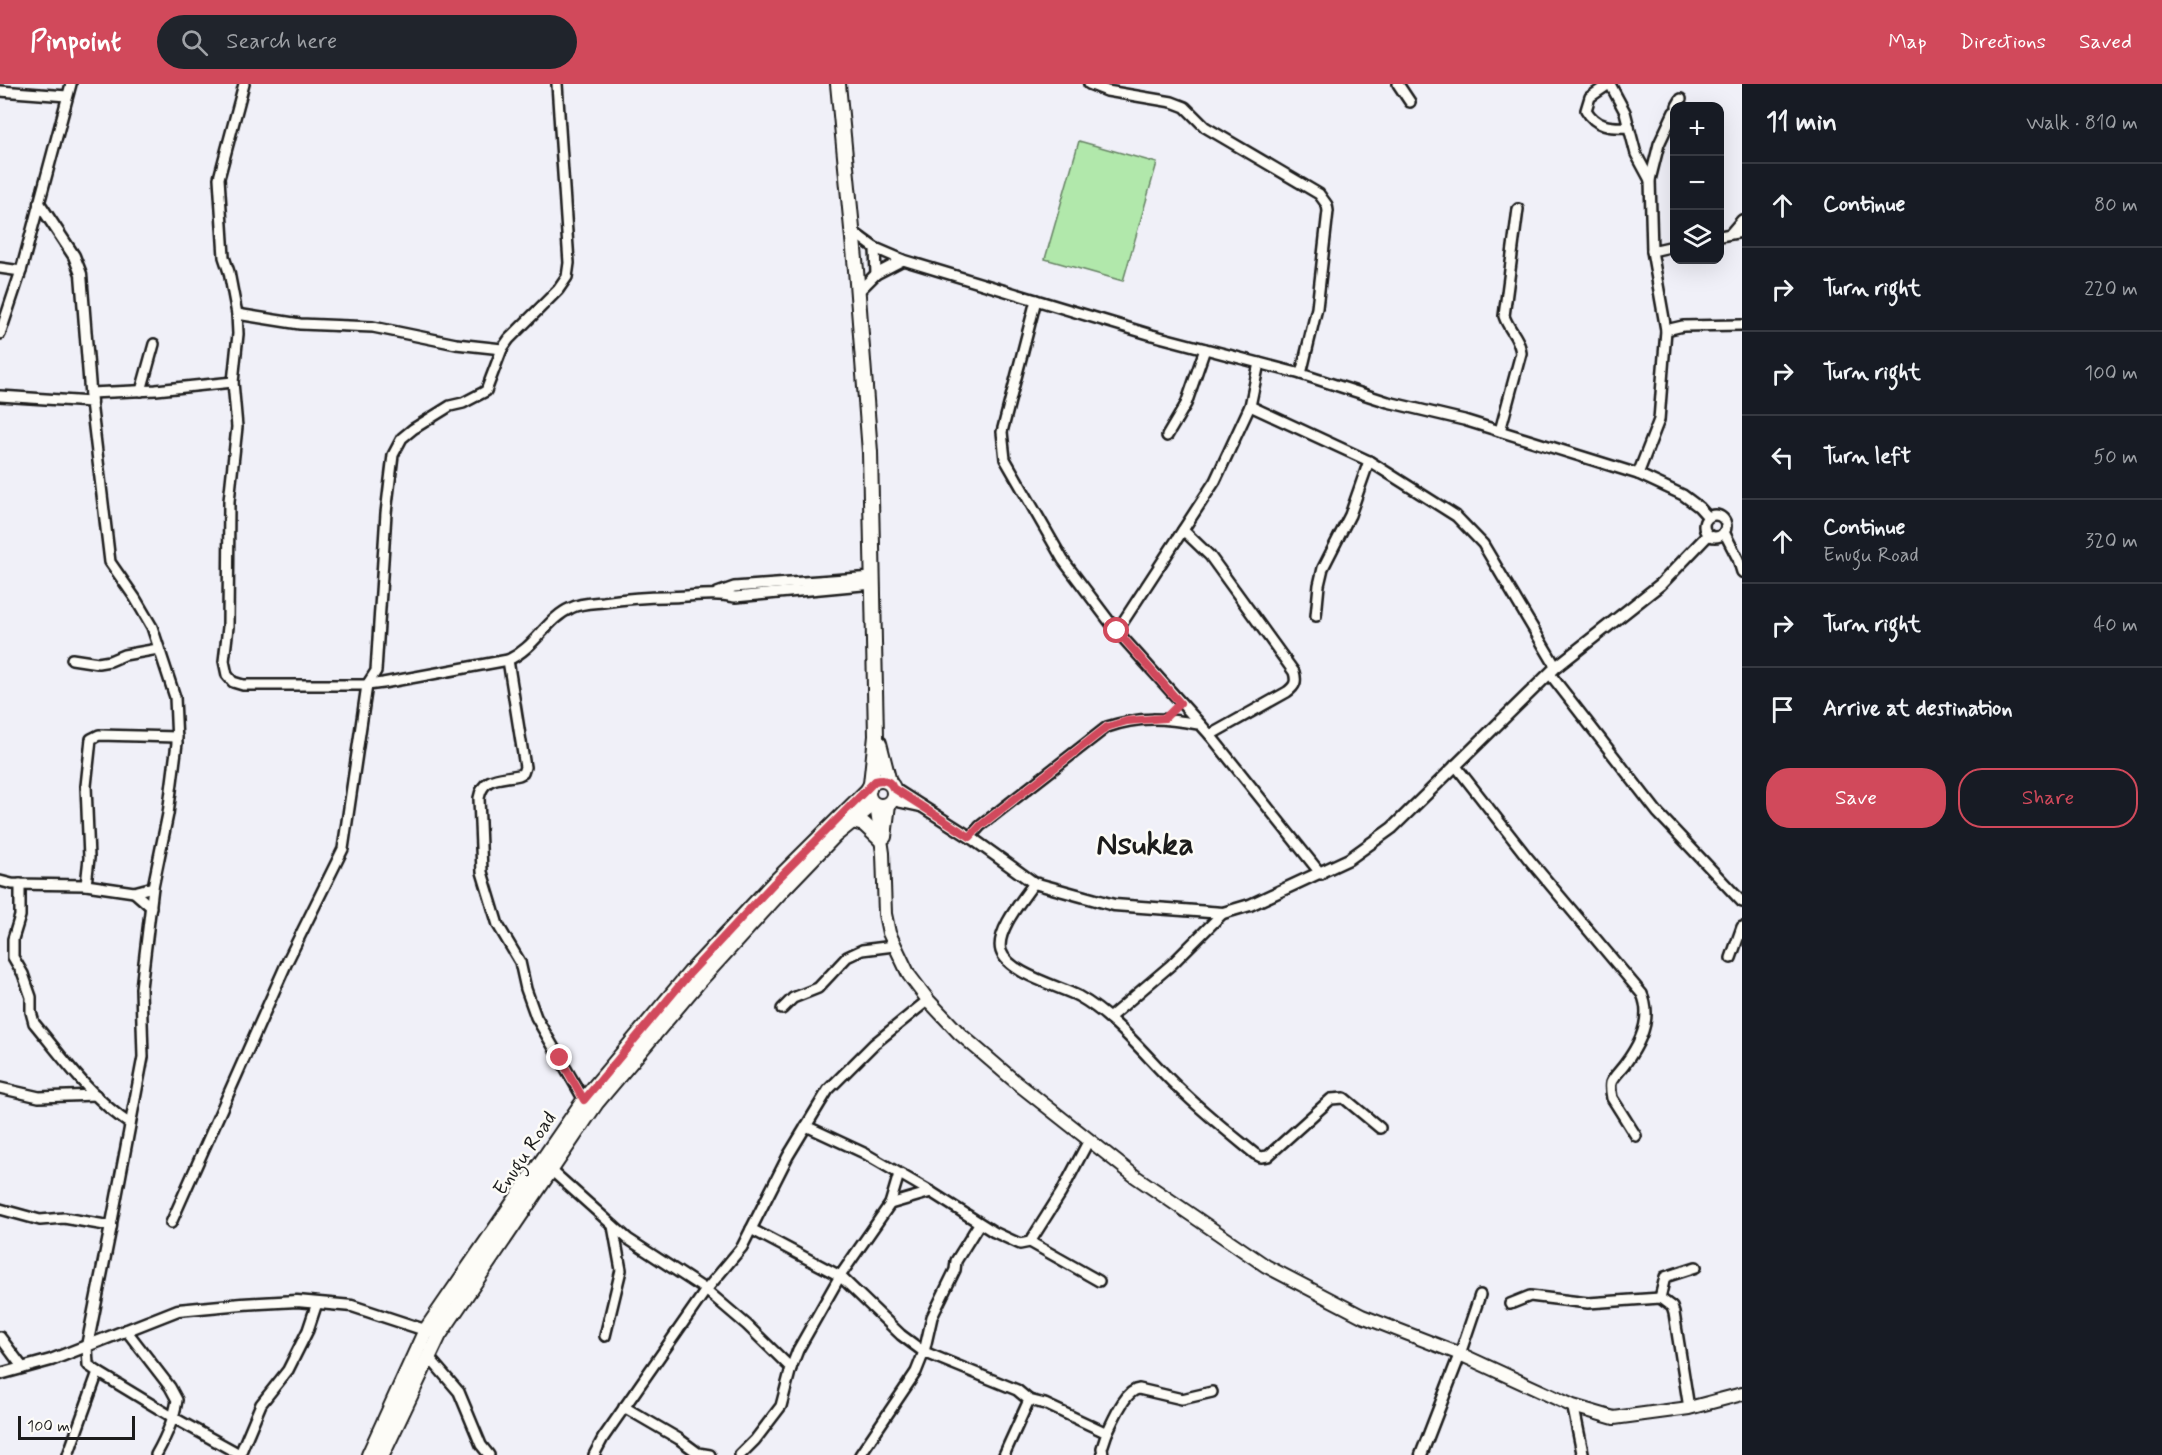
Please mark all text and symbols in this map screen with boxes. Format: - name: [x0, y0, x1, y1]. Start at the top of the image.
- search box: [157, 15, 577, 69]
- text: Pinpoint: [30, 24, 121, 61]
- icon: search: [178, 26, 211, 59]
- text: Search here: [226, 28, 337, 56]
- text: Map: [1888, 28, 1927, 56]
- text: Directions: [1960, 28, 2046, 56]
- text: Saved: [2079, 28, 2132, 56]
- map controls: [1670, 102, 1724, 264]
- button: +: [1670, 102, 1724, 156]
- text: 11 min: [1766, 106, 1837, 140]
- text: Walk · 810 m: [2026, 110, 2138, 137]
- button: −: [1670, 156, 1724, 210]
- icon: ahead: [1766, 189, 1799, 222]
- text: Continue: [1823, 191, 1905, 219]
- text: 80 m: [2094, 192, 2138, 219]
- button: layers: [1670, 210, 1724, 264]
- icon: right: [1766, 273, 1799, 306]
- text: Turn right: [1823, 275, 1921, 303]
- text: 220 m: [2084, 276, 2138, 303]
- icon: right: [1766, 357, 1799, 390]
- text: Turn right: [1823, 359, 1921, 387]
- text: 100 m: [2084, 360, 2138, 387]
- icon: left: [1766, 441, 1799, 474]
- text: Turn left: [1823, 443, 1911, 471]
- text: 50 m: [2093, 444, 2138, 471]
- text: Continue: [1823, 514, 1905, 542]
- icon: ahead: [1766, 525, 1799, 558]
- text: 320 m: [2085, 528, 2138, 555]
- text: Enugu Road: [1823, 542, 1919, 569]
- icon: right: [1766, 609, 1799, 642]
- text: Turn right: [1823, 611, 1921, 639]
- text: 40 m: [2094, 612, 2138, 639]
- route start: [1103, 617, 1129, 643]
- icon: arrive: [1766, 693, 1799, 726]
- text: Arrive at destination: [1823, 695, 2013, 723]
- button: Save: [1766, 768, 1946, 828]
- button: Share: [1958, 768, 2138, 828]
- district label: Nsukka: [1096, 824, 1194, 866]
- route end: [546, 1044, 572, 1070]
- street label: Enugu Road: [487, 1107, 565, 1202]
- scale bar: [18, 1413, 135, 1440]
- text: 100 m: [27, 1416, 70, 1437]

